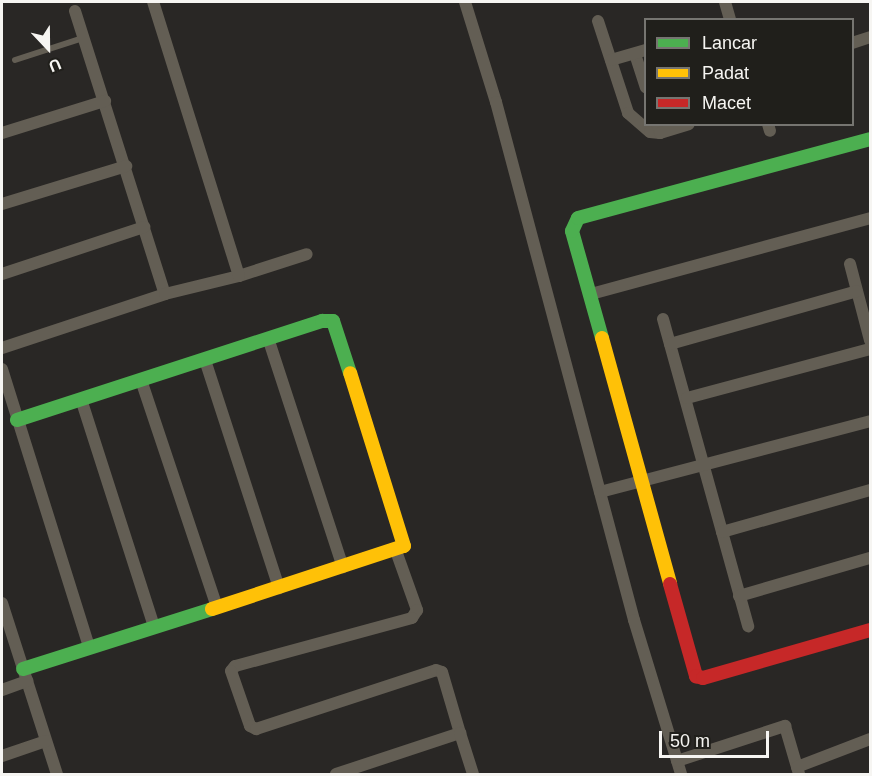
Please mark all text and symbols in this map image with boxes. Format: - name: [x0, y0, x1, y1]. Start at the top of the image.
- north arrow: [18, 18, 78, 78]
- legend: [644, 18, 854, 126]
- text: Lancar: [702, 33, 757, 53]
- text: U: [46, 55, 63, 75]
- text: Padat: [702, 63, 749, 83]
- text: Macet: [702, 93, 751, 113]
- scale bar: [662, 719, 772, 757]
- text: 50 m: [670, 731, 710, 751]

